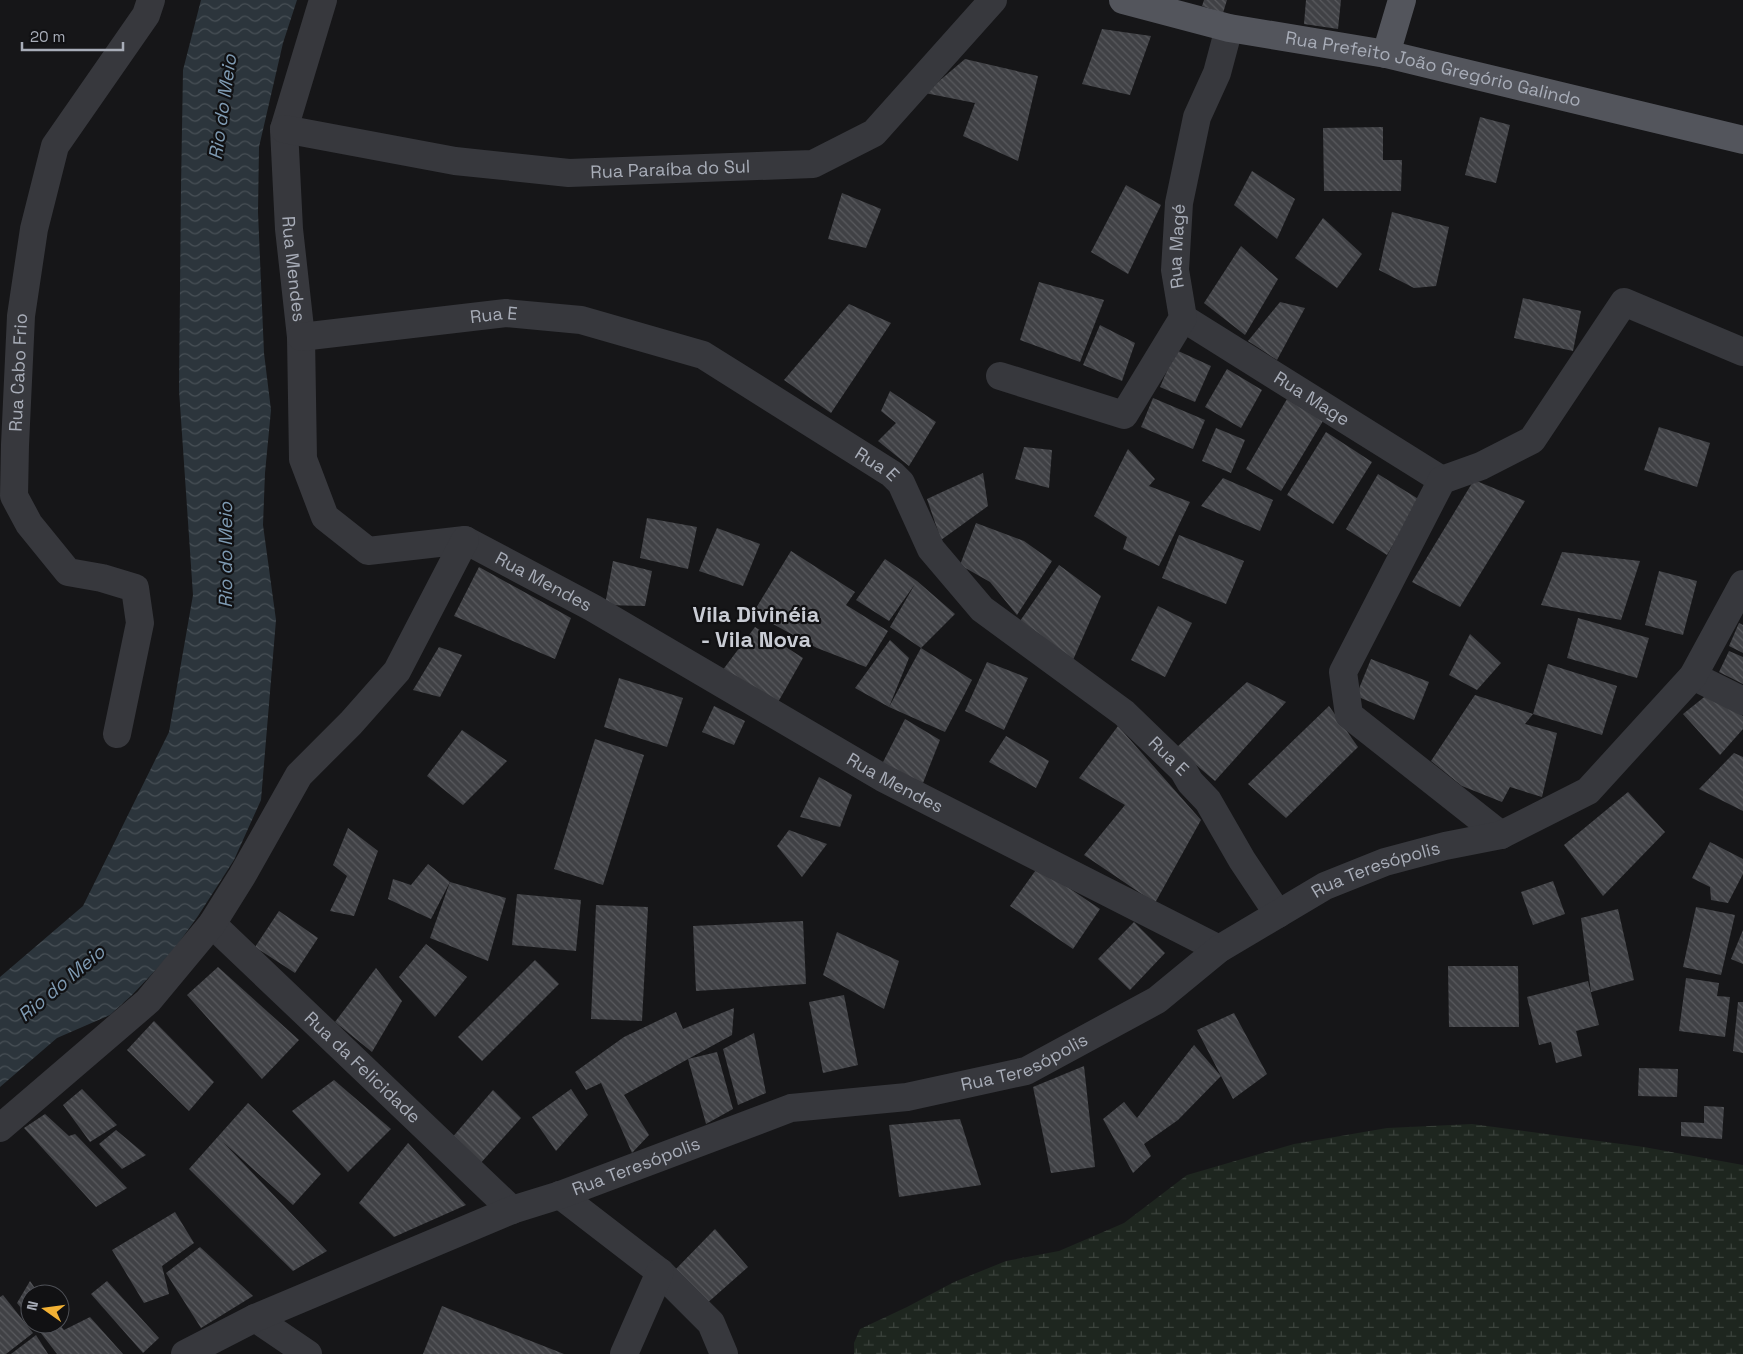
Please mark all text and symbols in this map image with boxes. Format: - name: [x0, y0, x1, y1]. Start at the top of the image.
- scale bar: [22, 20, 124, 52]
- street label: Rua Prefeito João Gregório Galindo: [1284, 26, 1584, 112]
- text: 20 m: [30, 27, 65, 46]
- water label: Rio do Meio: [203, 52, 242, 161]
- street label: Rua Paraíba do Sul: [590, 154, 751, 183]
- street label: Rua Magé: [1163, 203, 1190, 291]
- street label: Rua Mendes: [277, 215, 311, 323]
- street label: Rua E: [469, 301, 518, 328]
- street label: Rua Cabo Frio: [4, 313, 32, 432]
- street label: Rua Mage: [1270, 366, 1354, 431]
- street label: Rua E: [851, 442, 905, 486]
- water label: Rio do Meio: [213, 501, 238, 608]
- street label: Rua Mendes: [491, 546, 596, 616]
- district label: Vila Divinéia - Vila Nova: [693, 600, 820, 653]
- street label: Rua E: [1144, 731, 1194, 781]
- street label: Rua Mendes: [843, 747, 947, 818]
- street label: Rua Teresópolis: [1307, 836, 1442, 903]
- water label: Rio do Meio: [13, 939, 111, 1027]
- street label: Rua da Felicidade: [300, 1006, 426, 1128]
- street label: Rua Teresópolis: [958, 1028, 1092, 1096]
- street label: Rua Teresópolis: [569, 1131, 703, 1200]
- north arrow: [20, 1284, 70, 1334]
- text: N: [23, 1299, 42, 1313]

